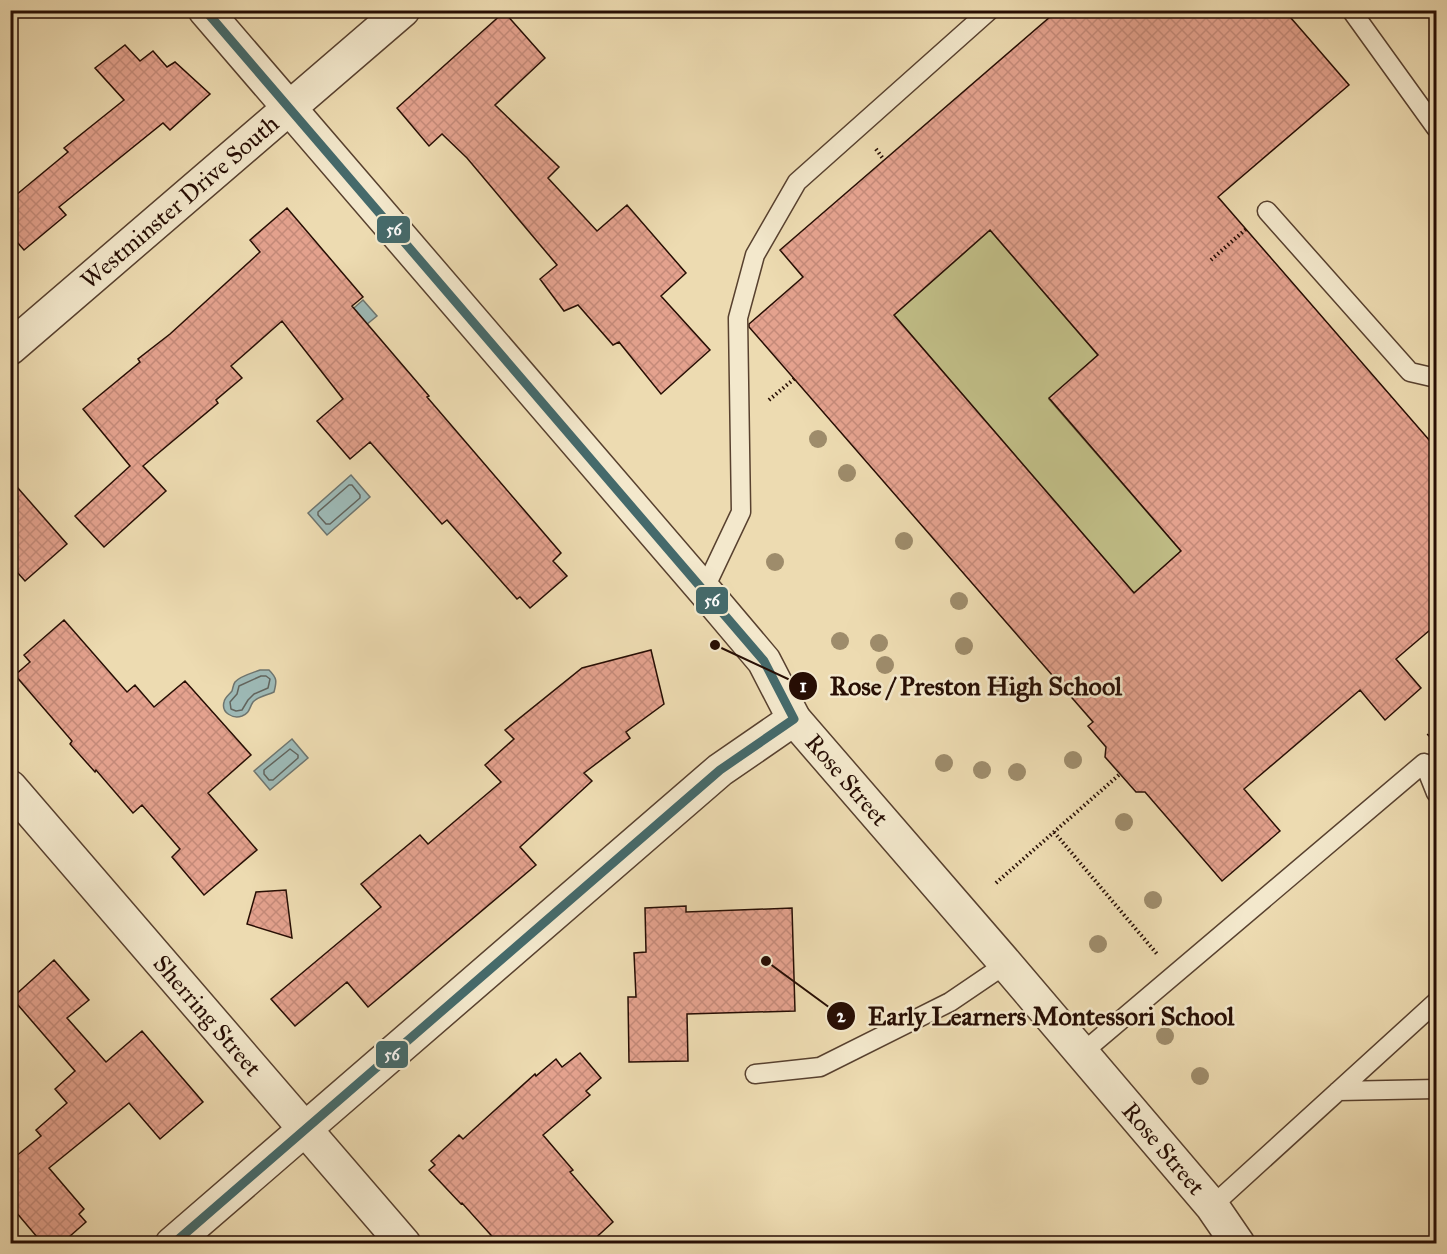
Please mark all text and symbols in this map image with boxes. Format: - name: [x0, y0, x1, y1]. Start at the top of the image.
- street label: Westminster Drive South: [75, 109, 285, 295]
- line badge: 56: [376, 215, 411, 244]
- text: 56: [386, 220, 403, 239]
- line badge: 56: [695, 586, 729, 615]
- text: 56: [704, 591, 721, 610]
- callout: Rose / Preston High School: [788, 664, 1135, 708]
- text: Rose / Preston High School: [830, 670, 1123, 703]
- text: 1: [799, 675, 807, 697]
- street label: Rose Street: [799, 728, 895, 833]
- street label: Sherring Street: [147, 949, 268, 1083]
- callout: Early Learners Montessori School: [826, 994, 1246, 1038]
- text: Early Learners Montessori School: [868, 1000, 1235, 1032]
- text: 2: [837, 1005, 847, 1027]
- line badge: 56: [375, 1040, 409, 1069]
- text: 56: [384, 1045, 401, 1064]
- street label: Rose Street: [1115, 1096, 1212, 1202]

